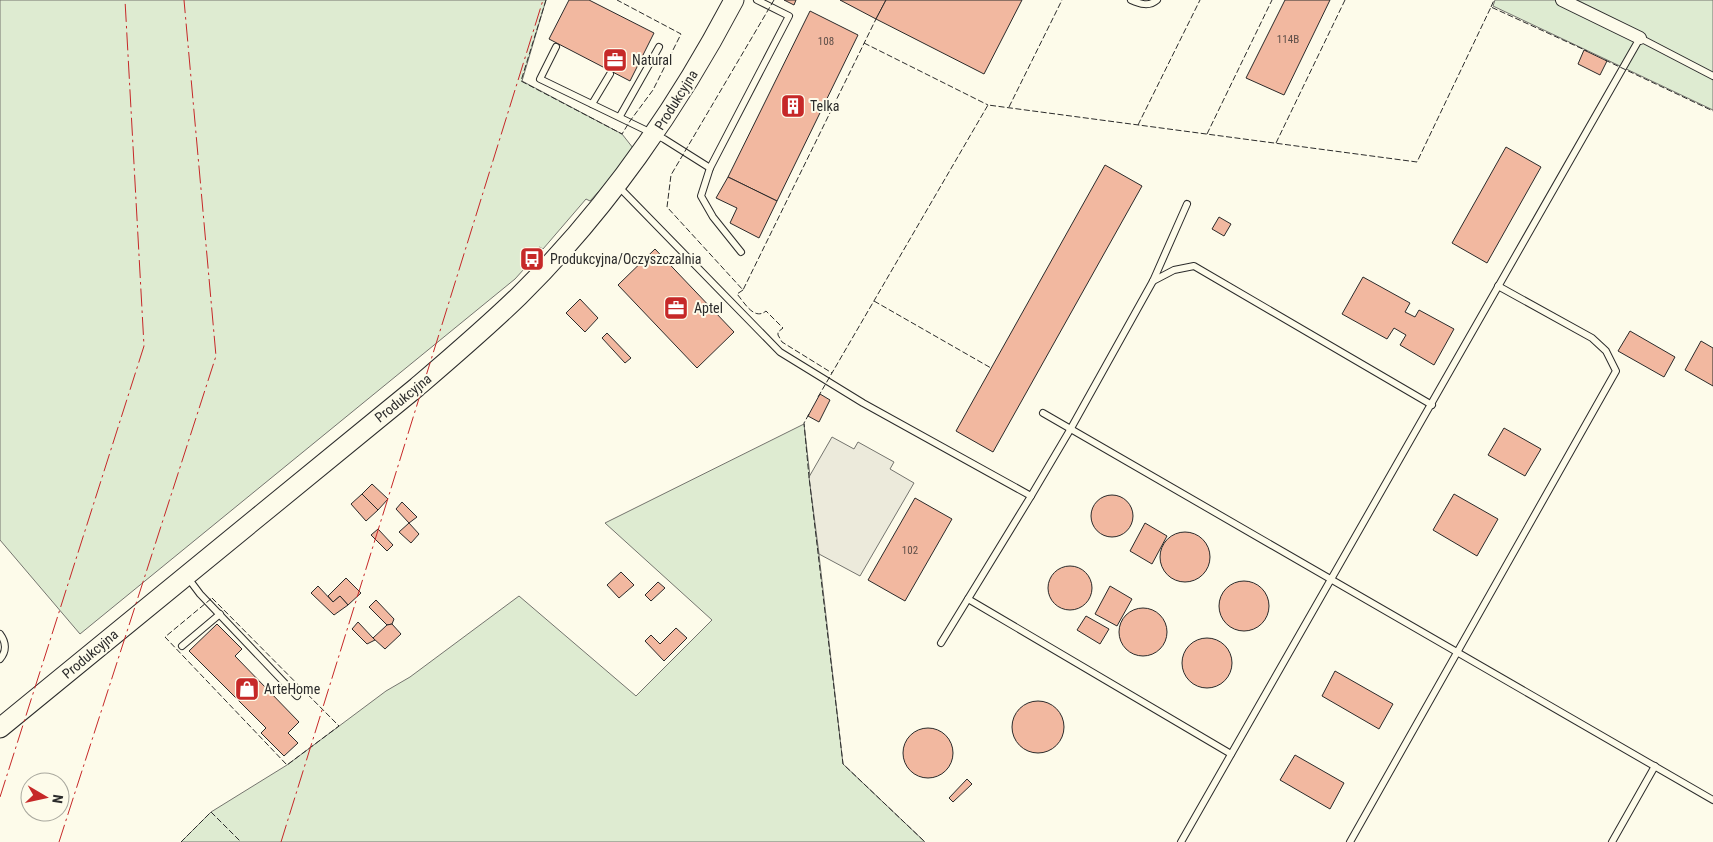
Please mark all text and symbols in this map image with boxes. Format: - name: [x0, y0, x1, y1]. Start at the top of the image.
- house number: 114B: [1277, 33, 1299, 46]
- house number: 108: [818, 35, 834, 48]
- office icon: Natural: [602, 47, 628, 73]
- place label: Natural: [632, 52, 672, 68]
- street label: Produkcyjna: [651, 67, 701, 133]
- building icon: Telka: [780, 93, 806, 119]
- place label: Telka: [810, 98, 839, 114]
- bus stop icon: Produkcyjna/Oczyszczalnia: [519, 246, 545, 272]
- place label: Produkcyjna/Oczyszczalnia: [550, 251, 701, 267]
- office icon: Aptel: [663, 295, 689, 321]
- place label: Aptel: [694, 300, 723, 316]
- street label: Produkcyjna: [372, 370, 434, 426]
- house number: 102: [902, 544, 918, 557]
- street label: Produkcyjna: [59, 626, 121, 682]
- shop icon: ArteHome: [234, 676, 260, 702]
- place label: ArteHome: [264, 681, 321, 697]
- north arrow: [20, 772, 70, 822]
- text: N: [49, 794, 66, 805]

